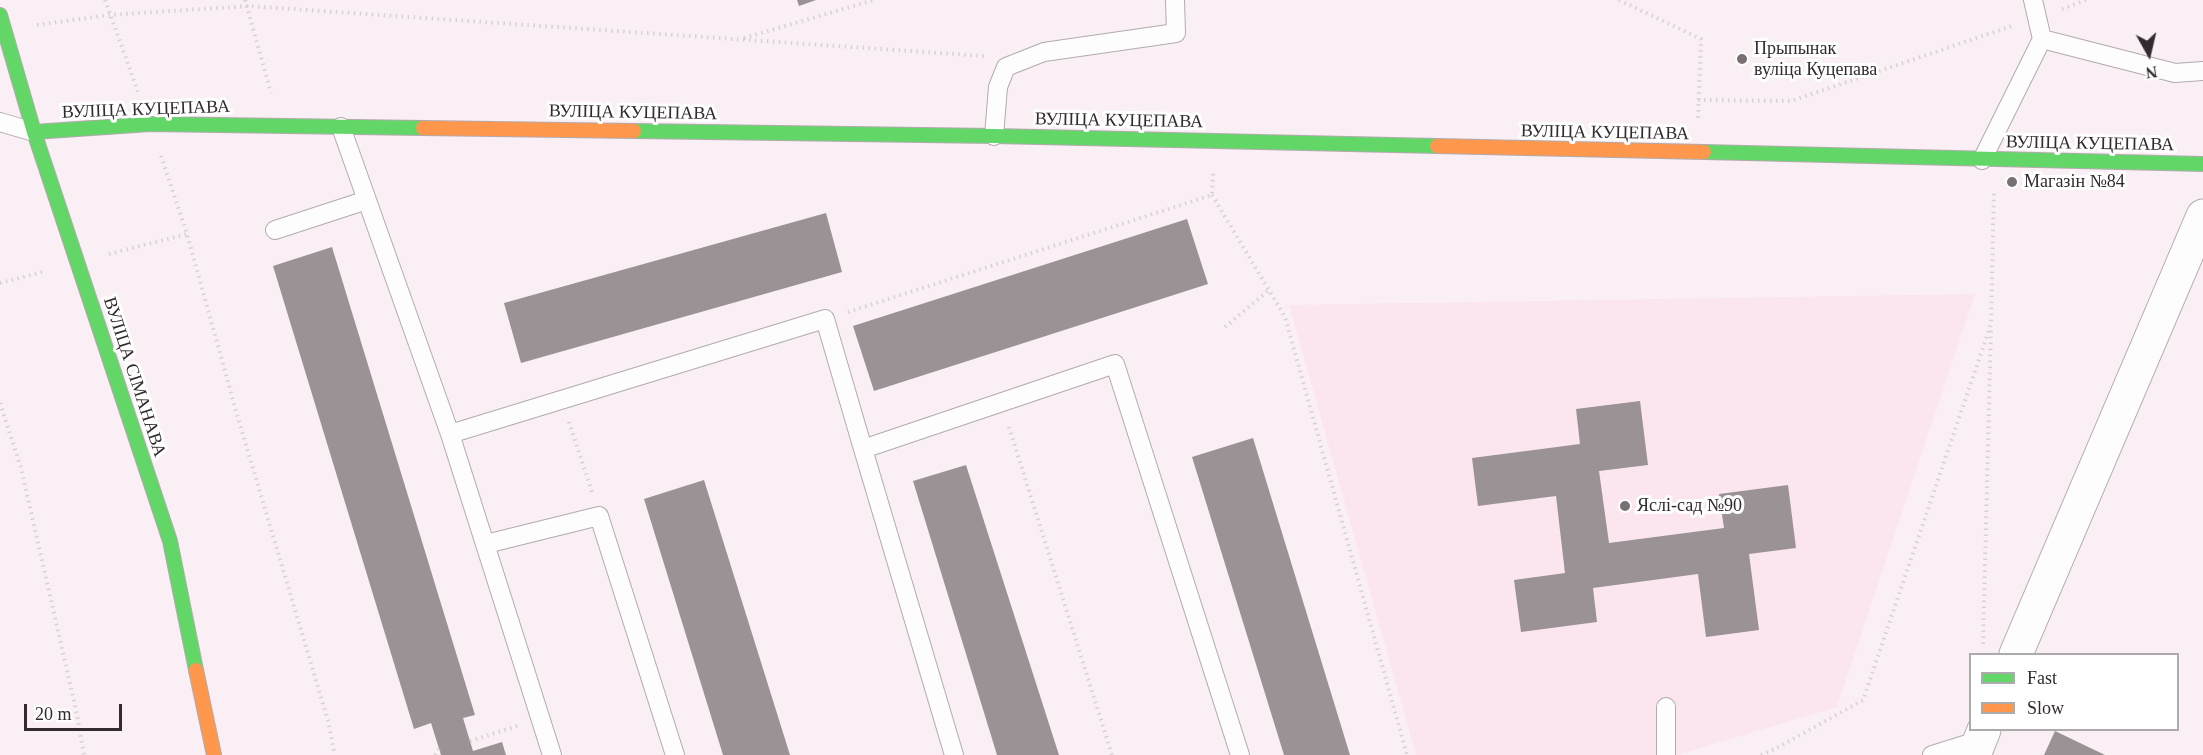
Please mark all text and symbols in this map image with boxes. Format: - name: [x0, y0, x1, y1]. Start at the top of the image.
- north arrow: [2119, 24, 2179, 84]
- place label: Прыпынак вуліца Куцепава: [1754, 38, 1877, 80]
- marker: Прыпынак вуліца Куцепава: [1735, 52, 1749, 66]
- text: N: [2145, 63, 2158, 82]
- street label: ВУЛІЦА КУЦЕПАВА: [62, 96, 230, 124]
- street label: ВУЛІЦА КУЦЕПАВА: [549, 101, 717, 125]
- street label: ВУЛІЦА КУЦЕПАВА: [1035, 109, 1203, 133]
- street label: ВУЛІЦА КУЦЕПАВА: [1521, 121, 1689, 145]
- street label: ВУЛІЦА КУЦЕПАВА: [2006, 132, 2174, 156]
- place label: Магазін №84: [2024, 171, 2125, 193]
- marker: Магазін №84: [2005, 175, 2019, 189]
- street label: ВУЛІЦА СІМАНАВА: [98, 294, 170, 460]
- place label: Яслі-сад №90: [1637, 495, 1742, 517]
- marker: Яслі-сад №90: [1618, 499, 1632, 513]
- legend: [1969, 653, 2179, 731]
- text: Fast: [2027, 668, 2057, 688]
- scale bar: [27, 692, 124, 730]
- text: Slow: [2027, 698, 2064, 718]
- text: 20 m: [35, 704, 72, 724]

